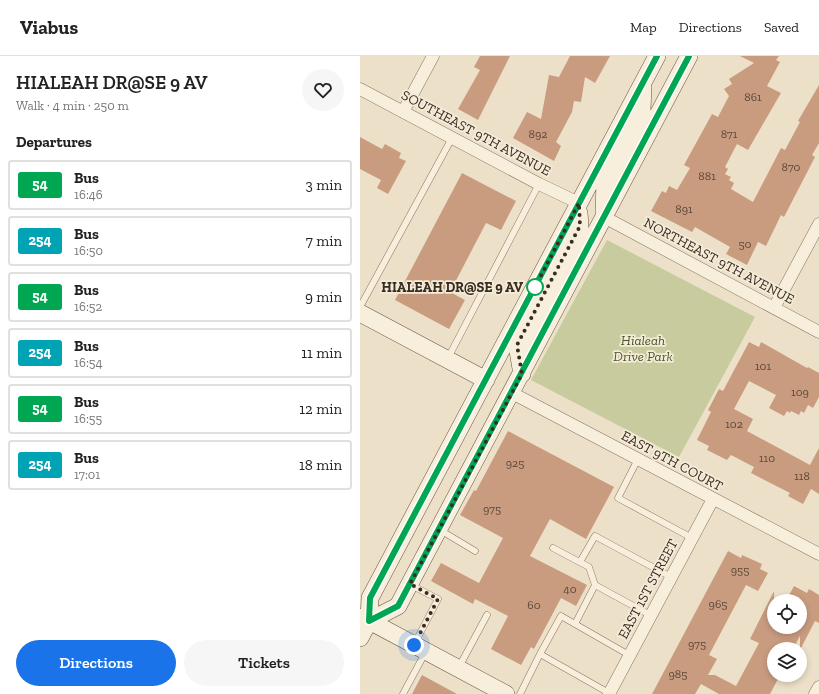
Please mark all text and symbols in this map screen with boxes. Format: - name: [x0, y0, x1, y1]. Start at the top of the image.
- text: Viabus: [20, 16, 78, 39]
- text: Map: [630, 19, 657, 36]
- text: Directions: [679, 19, 742, 36]
- text: Saved: [764, 19, 799, 36]
- button: heart: [302, 69, 344, 111]
- text: HIALEAH DR@SE 9 AV: [16, 71, 207, 94]
- street label: SOUTHEAST 9TH AVENUE: [398, 86, 554, 180]
- house number: 861: [744, 90, 762, 104]
- text: Walk · 4 min · 250 m: [16, 98, 129, 113]
- house number: 892: [528, 127, 548, 141]
- house number: 871: [721, 127, 738, 141]
- text: Departures: [16, 133, 92, 151]
- house number: 870: [781, 160, 801, 174]
- text: Bus: [74, 169, 99, 187]
- house number: 881: [698, 169, 716, 183]
- text: 54: [32, 176, 48, 193]
- text: 3 min: [306, 176, 342, 194]
- text: 16:46: [74, 187, 103, 202]
- house number: 891: [675, 202, 693, 216]
- street label: NORTHEAST 9TH AVENUE: [641, 214, 797, 308]
- text: Bus: [74, 225, 99, 243]
- text: 254: [29, 232, 51, 249]
- text: 7 min: [306, 232, 342, 250]
- house number: 50: [738, 237, 752, 251]
- text: 16:50: [74, 243, 103, 258]
- marker: HIALEAH DR@SE 9 AV: [526, 278, 544, 296]
- place label: HIALEAH DR@SE 9 AV: [381, 279, 523, 296]
- text: Bus: [74, 281, 99, 299]
- text: 54: [32, 288, 48, 305]
- text: 9 min: [305, 288, 342, 306]
- text: 16:52: [74, 299, 102, 314]
- park label: Hialeah Drive Park: [613, 332, 673, 365]
- text: Bus: [74, 337, 99, 355]
- text: 254: [29, 344, 51, 361]
- text: 11 min: [301, 344, 342, 362]
- text: 16:54: [74, 355, 102, 370]
- house number: 101: [755, 359, 771, 373]
- house number: 109: [791, 385, 809, 399]
- text: Bus: [74, 393, 99, 411]
- text: 54: [32, 400, 48, 417]
- text: 12 min: [299, 400, 342, 418]
- text: 16:55: [74, 411, 102, 426]
- house number: 102: [725, 417, 743, 431]
- street label: EAST 9TH COURT: [618, 427, 726, 495]
- text: Bus: [74, 449, 99, 467]
- house number: 110: [759, 451, 775, 465]
- text: 254: [29, 456, 51, 473]
- text: 18 min: [299, 456, 342, 474]
- house number: 925: [506, 456, 524, 470]
- text: 17:01: [74, 467, 100, 482]
- house number: 118: [794, 469, 810, 483]
- house number: 975: [483, 502, 501, 516]
- street label: EAST 1ST STREET: [614, 536, 682, 642]
- house number: 955: [731, 563, 749, 577]
- house number: 40: [563, 582, 577, 596]
- map controls: [767, 594, 807, 682]
- button: locate: [767, 594, 807, 634]
- house number: 965: [709, 597, 727, 611]
- house number: 60: [527, 598, 541, 612]
- your location: [404, 635, 424, 655]
- house number: 975: [688, 637, 706, 651]
- button: Directions: [16, 640, 176, 686]
- button: Tickets: [184, 640, 344, 686]
- button: layers: [767, 642, 807, 682]
- house number: 985: [669, 667, 687, 681]

